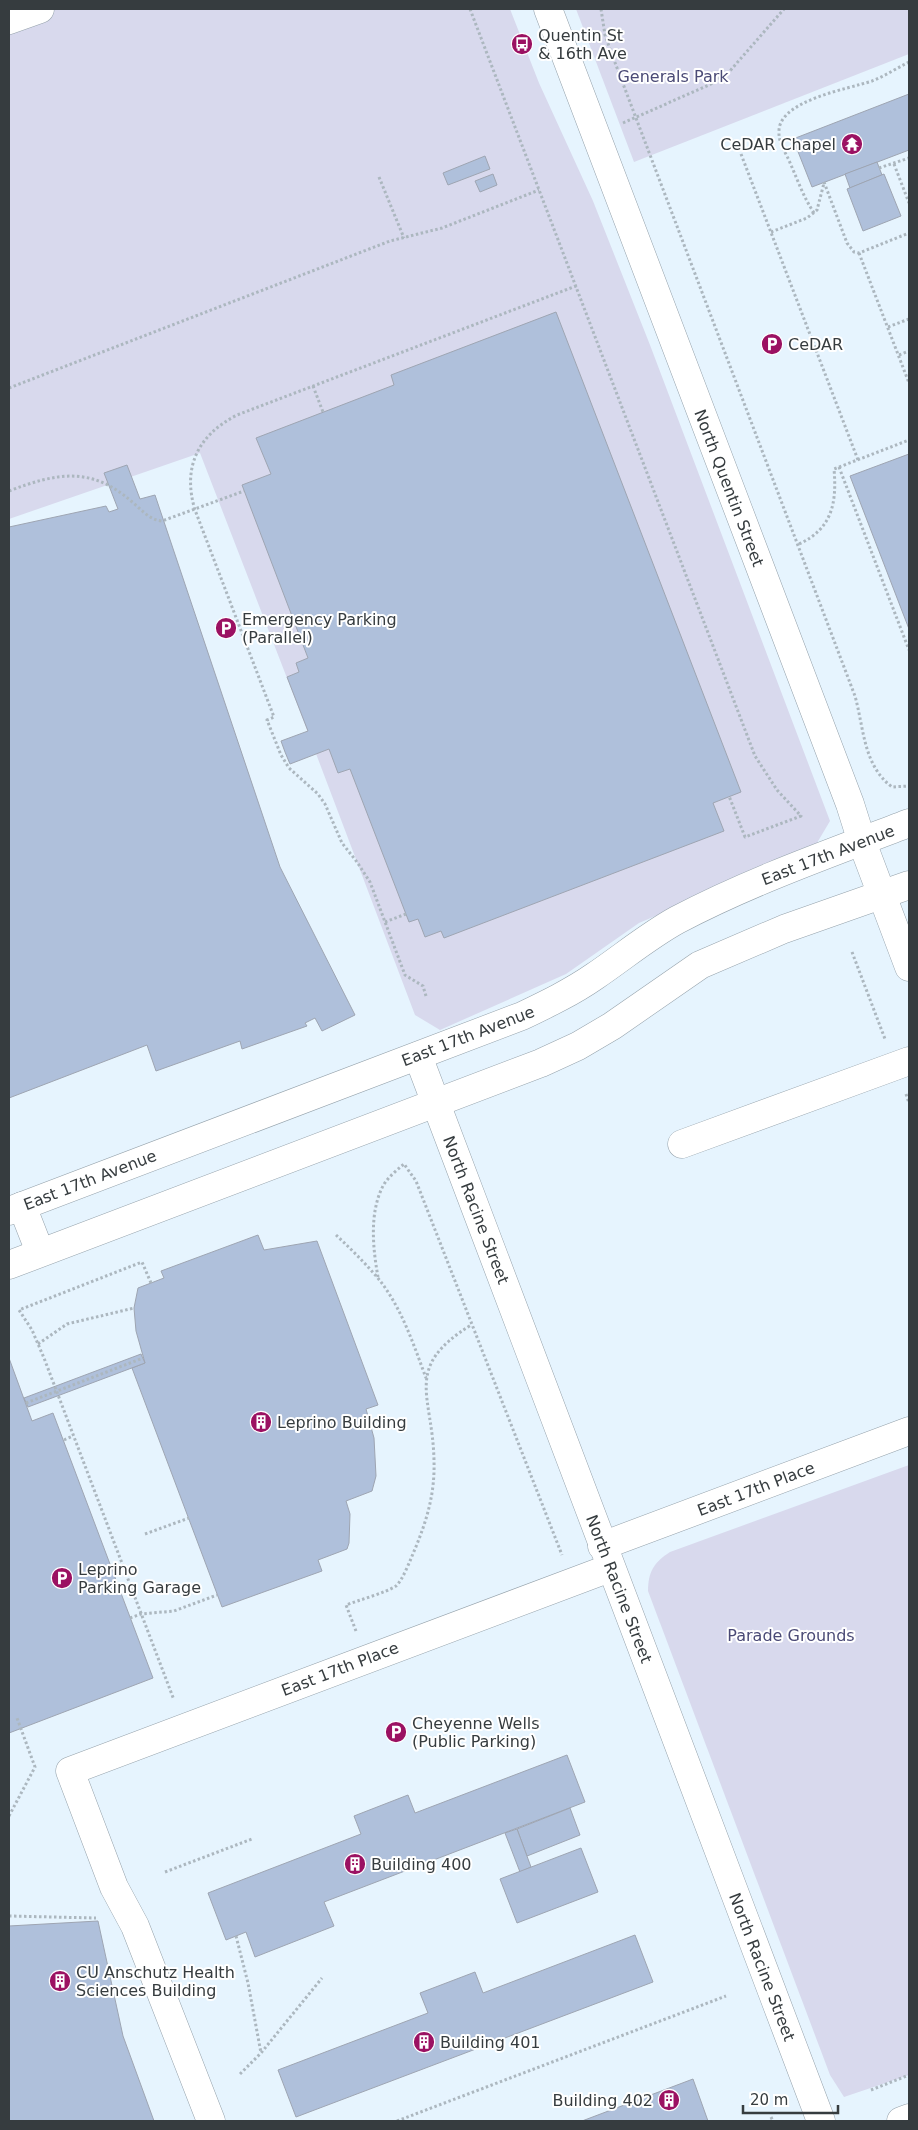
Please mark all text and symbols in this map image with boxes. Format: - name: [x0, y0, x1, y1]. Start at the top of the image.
- place label: Quentin St & 16th Ave: [538, 26, 627, 63]
- bus stop icon: Quentin St & 16th Ave: [510, 32, 534, 56]
- park label: Generals Park: [617, 67, 729, 86]
- temple icon: CeDAR Chapel: [840, 132, 864, 156]
- place label: CeDAR Chapel: [720, 135, 836, 154]
- parking icon: CeDAR: [760, 332, 784, 356]
- place label: CeDAR: [788, 335, 843, 354]
- street label: North Quentin Street: [690, 407, 768, 569]
- place label: Emergency Parking (Parallel): [242, 610, 397, 647]
- parking icon: Emergency Parking (Parallel): [214, 616, 238, 640]
- street label: East 17th Avenue: [759, 821, 897, 889]
- street label: East 17th Avenue: [399, 1002, 537, 1070]
- street label: North Racine Street: [439, 1133, 513, 1287]
- street label: East 17th Avenue: [21, 1146, 159, 1214]
- building icon: Leprino Building: [249, 1410, 273, 1434]
- place label: Leprino Building: [277, 1413, 407, 1432]
- street label: East 17th Place: [695, 1458, 817, 1520]
- street label: North Racine Street: [582, 1512, 656, 1666]
- place label: Leprino Parking Garage: [78, 1560, 201, 1597]
- parking icon: Leprino Parking Garage: [50, 1566, 74, 1590]
- park label: Parade Grounds: [727, 1626, 855, 1645]
- street label: East 17th Place: [279, 1638, 401, 1700]
- place label: Cheyenne Wells (Public Parking): [412, 1714, 540, 1751]
- parking icon: Cheyenne Wells (Public Parking): [384, 1720, 408, 1744]
- building icon: Building 400: [343, 1852, 367, 1876]
- place label: Building 400: [371, 1855, 472, 1874]
- street label: North Racine Street: [725, 1890, 799, 2044]
- place label: CU Anschutz Health Sciences Building: [76, 1963, 235, 2000]
- building icon: CU Anschutz Health Sciences Building: [48, 1969, 72, 1993]
- building icon: Building 401: [412, 2030, 436, 2054]
- place label: Building 401: [440, 2033, 541, 2052]
- scale bar: [743, 2082, 838, 2114]
- building icon: Building 402: [657, 2088, 681, 2112]
- place label: Building 402: [552, 2091, 653, 2110]
- text: 20 m: [750, 2091, 788, 2109]

